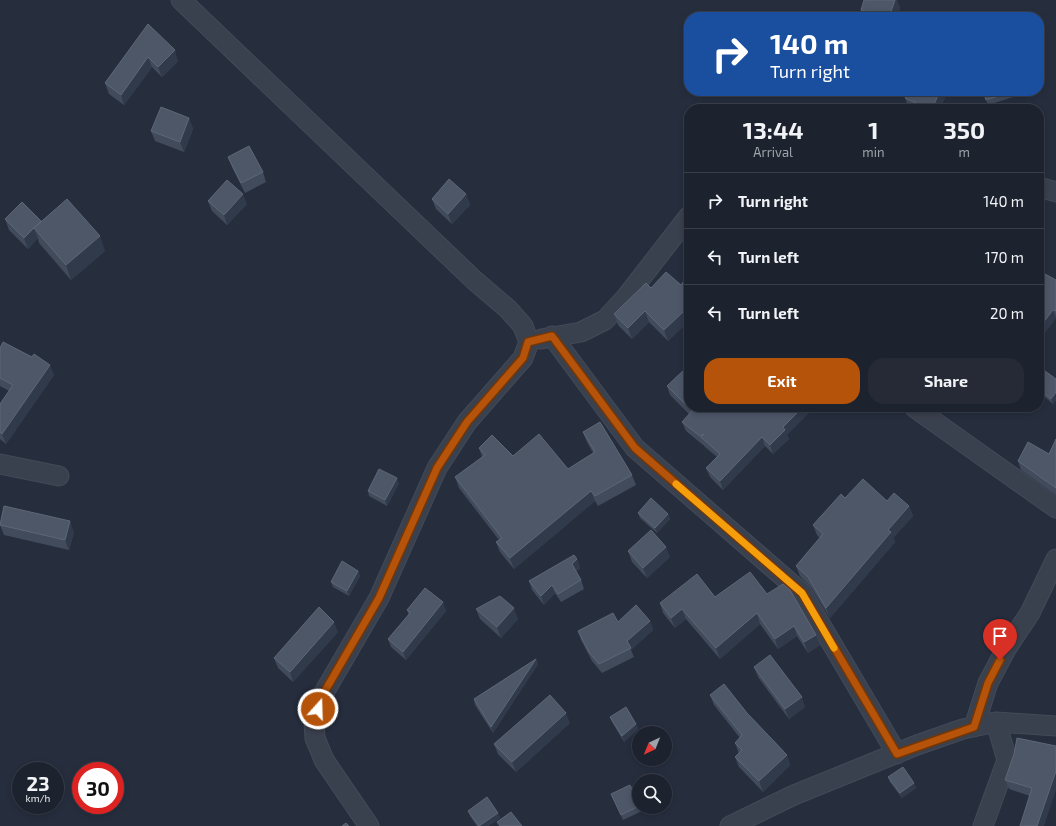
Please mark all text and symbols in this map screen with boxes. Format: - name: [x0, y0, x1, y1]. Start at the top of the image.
- text: 140 m: [770, 26, 848, 60]
- icon: right: [704, 28, 756, 80]
- text: Turn right: [770, 60, 850, 82]
- text: 13:44: [743, 115, 804, 144]
- text: 1: [868, 115, 879, 144]
- text: 350: [943, 115, 985, 144]
- text: Arrival: [753, 144, 793, 160]
- text: min: [862, 144, 884, 160]
- text: m: [959, 144, 970, 160]
- icon: right: [704, 190, 726, 212]
- text: Turn right: [738, 192, 808, 210]
- text: 140 m: [983, 192, 1024, 210]
- icon: left: [704, 246, 726, 268]
- text: Turn left: [738, 248, 799, 266]
- text: 170 m: [985, 248, 1024, 266]
- icon: left: [704, 302, 726, 324]
- text: Turn left: [738, 304, 799, 322]
- text: 20 m: [990, 304, 1024, 322]
- button: Exit: [704, 358, 860, 404]
- button: Share: [868, 358, 1024, 404]
- pin: [983, 619, 1017, 660]
- icon: arrive: [989, 625, 1011, 647]
- position arrow: [297, 688, 339, 730]
- north arrow: [632, 726, 672, 766]
- map controls: [632, 726, 672, 814]
- speed limit sign: 30: [72, 762, 124, 814]
- text: 23: [27, 771, 49, 795]
- button: search: [632, 774, 672, 814]
- text: km/h: [26, 792, 50, 804]

